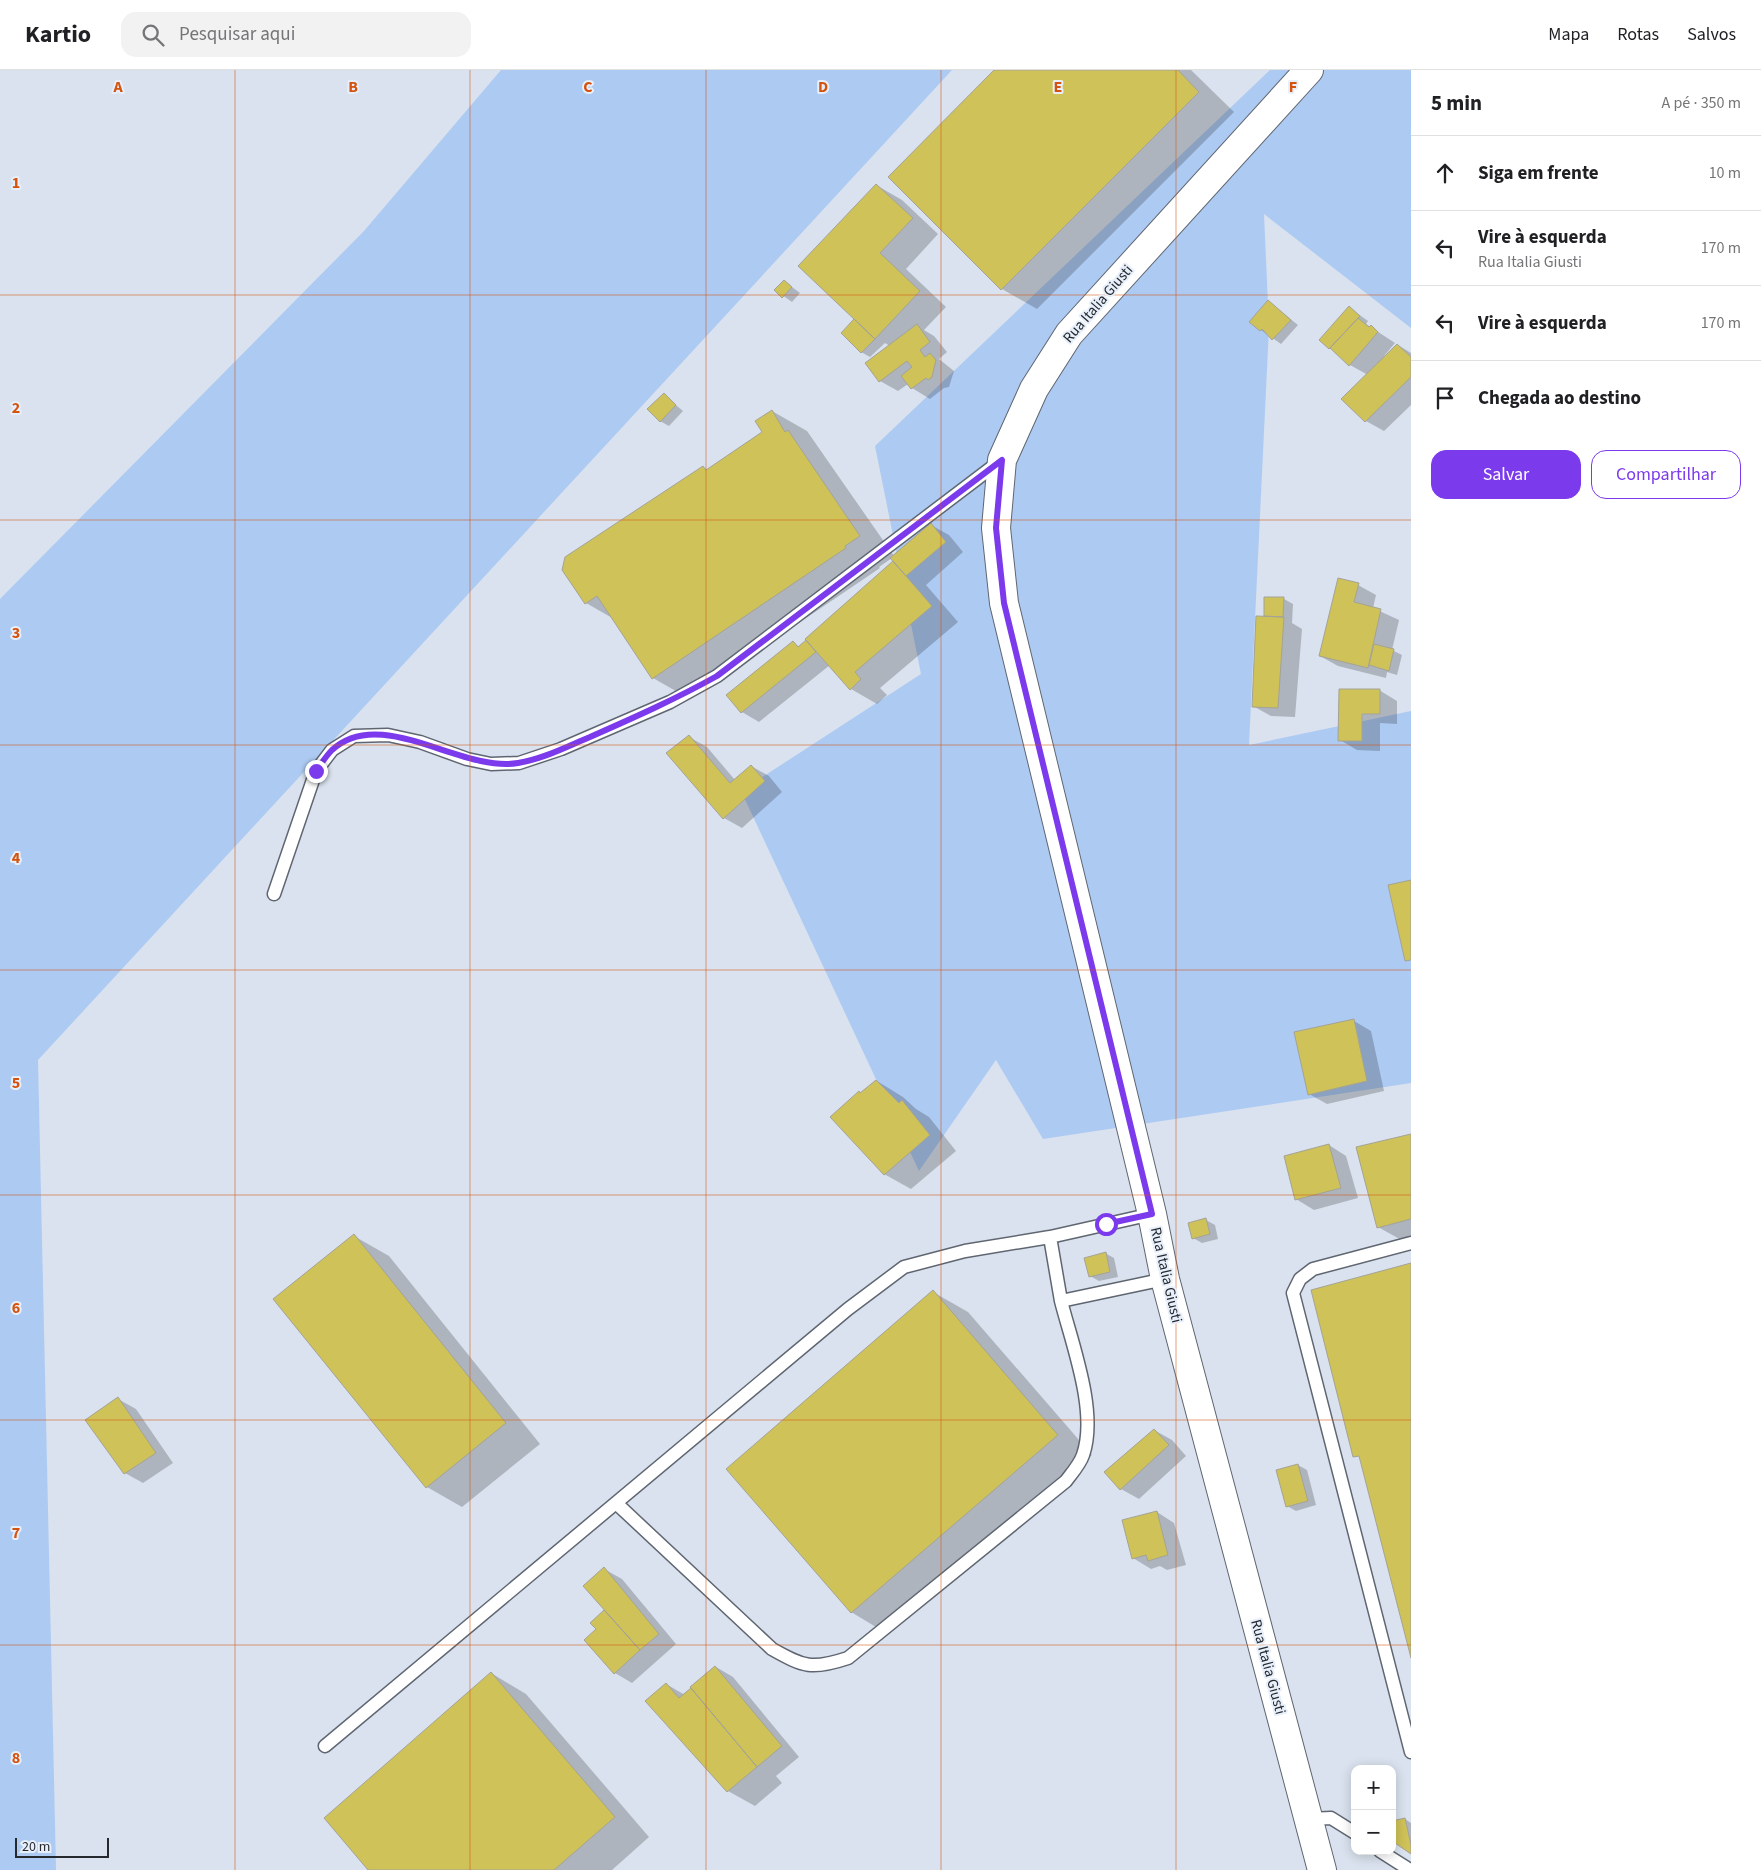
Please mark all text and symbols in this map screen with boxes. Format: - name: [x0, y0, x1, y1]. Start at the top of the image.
- search box: [121, 12, 471, 57]
- text: Kartio: [25, 17, 91, 52]
- icon: search: [139, 21, 167, 49]
- text: Pesquisar aqui: [179, 21, 295, 48]
- text: Mapa: [1548, 22, 1589, 47]
- text: Rotas: [1617, 22, 1659, 47]
- text: Salvos: [1687, 22, 1736, 47]
- text: A: [112, 76, 123, 98]
- text: B: [348, 76, 358, 98]
- text: C: [583, 76, 593, 98]
- text: D: [818, 76, 828, 98]
- text: E: [1054, 76, 1062, 98]
- text: F: [1289, 76, 1297, 98]
- text: 5 min: [1431, 88, 1482, 118]
- text: A pé · 350 m: [1662, 92, 1741, 114]
- icon: ahead: [1431, 159, 1459, 187]
- text: Siga em frente: [1478, 160, 1599, 187]
- text: 10 m: [1709, 162, 1741, 184]
- text: 1: [12, 172, 20, 194]
- text: Vire à esquerda: [1478, 224, 1607, 251]
- icon: left: [1431, 234, 1459, 262]
- text: 170 m: [1701, 237, 1741, 259]
- text: Rua Italia Giusti: [1478, 251, 1582, 273]
- street label: Rua Italia Giusti: [1058, 260, 1138, 348]
- icon: left: [1431, 309, 1459, 337]
- text: Vire à esquerda: [1478, 310, 1607, 337]
- text: 170 m: [1701, 312, 1741, 334]
- icon: arrive: [1431, 384, 1459, 412]
- text: Chegada ao destino: [1478, 385, 1641, 412]
- text: 2: [12, 397, 20, 419]
- button: Salvar: [1431, 450, 1581, 499]
- button: Compartilhar: [1591, 450, 1741, 499]
- text: 3: [12, 622, 20, 644]
- route end: [305, 760, 328, 783]
- text: 4: [12, 847, 21, 869]
- text: 5: [12, 1072, 20, 1094]
- route start: [1095, 1213, 1118, 1236]
- street label: Rua Italia Giusti: [1145, 1225, 1187, 1325]
- text: 6: [12, 1297, 20, 1319]
- text: 7: [12, 1522, 20, 1544]
- street label: Rua Italia Giusti: [1245, 1617, 1291, 1717]
- text: 8: [12, 1747, 20, 1769]
- map controls: [1351, 1765, 1396, 1855]
- button: +: [1351, 1765, 1396, 1810]
- button: −: [1351, 1810, 1396, 1855]
- scale bar: [15, 1835, 109, 1858]
- text: 20 m: [22, 1837, 50, 1857]

